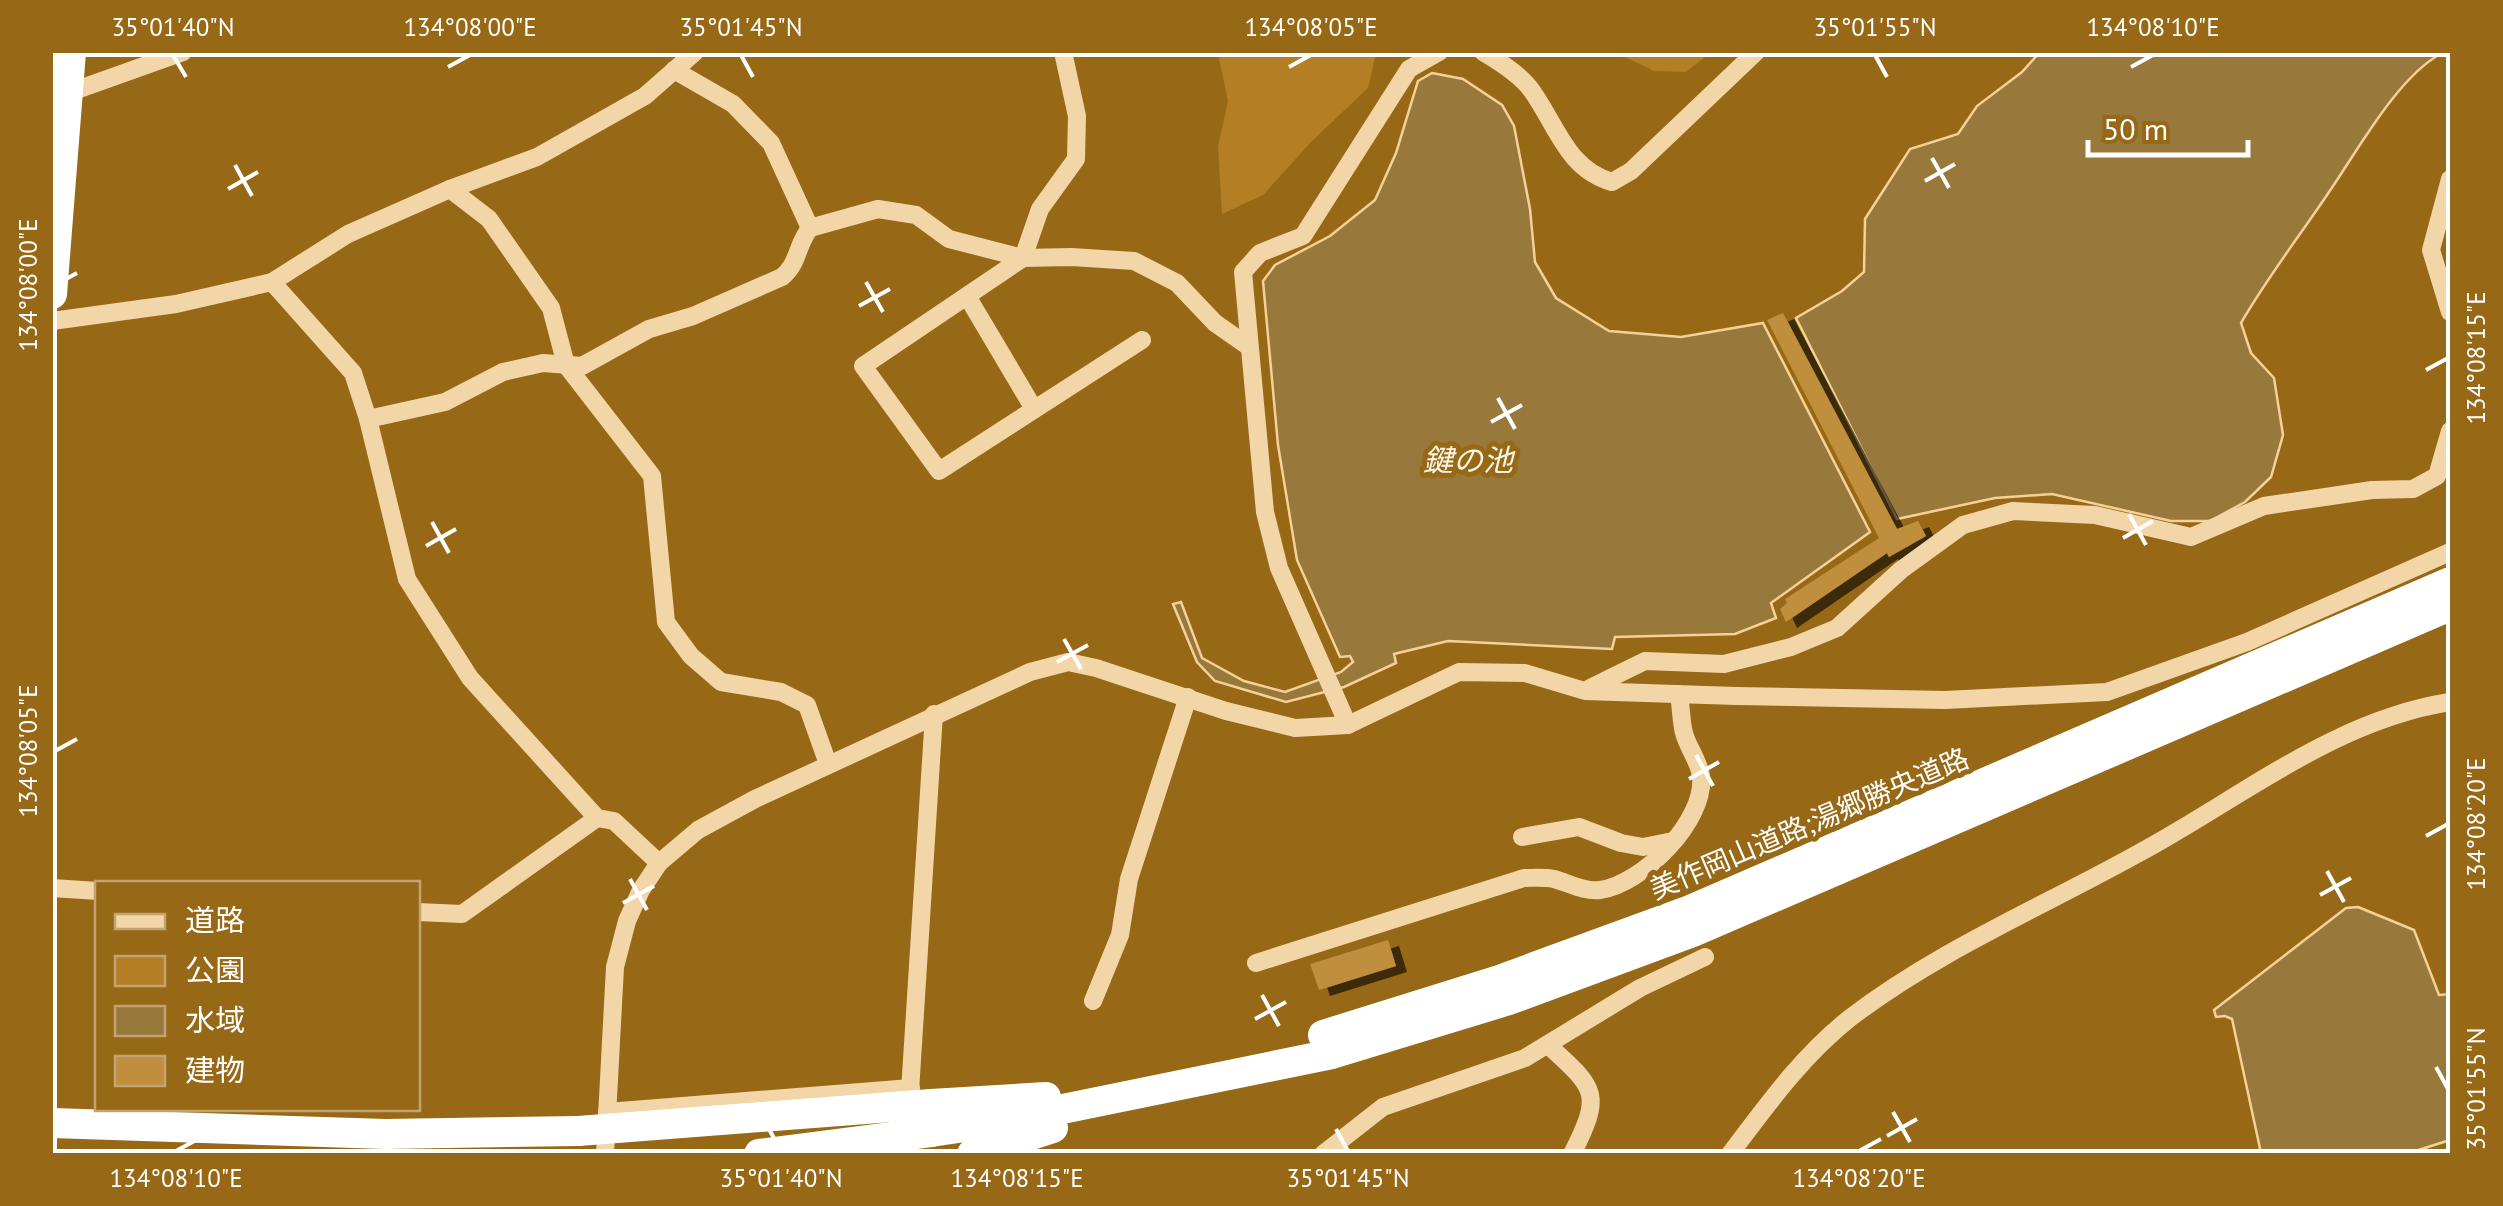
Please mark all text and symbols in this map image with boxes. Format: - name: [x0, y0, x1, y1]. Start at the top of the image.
- text: 35°01'40"N: [111, 11, 235, 43]
- text: 134°08'00"E: [403, 11, 537, 43]
- text: 35°01'45"N: [679, 11, 803, 43]
- text: 134°08'05"E: [1244, 11, 1378, 43]
- text: 35°01'55"N: [1813, 11, 1937, 43]
- text: 134°08'10"E: [2086, 11, 2220, 43]
- scale bar: [2088, 95, 2248, 157]
- text: 50 m: [2103, 109, 2168, 148]
- text: 134°08'00"E: [12, 218, 44, 352]
- text: 134°08'15"E: [2460, 291, 2492, 425]
- water label: 鍵の池: [1423, 440, 1516, 479]
- text: 134°08'05"E: [12, 684, 44, 818]
- street label: 美作岡山道路;湯郷勝央道路: [1644, 739, 1974, 907]
- text: 134°08'20"E: [2460, 757, 2492, 891]
- legend: [95, 881, 420, 1111]
- text: 道路: [185, 900, 245, 939]
- text: 公園: [185, 950, 245, 989]
- text: 水域: [185, 1000, 245, 1039]
- text: 35°01'55"N: [2460, 1027, 2492, 1151]
- text: 建物: [185, 1050, 245, 1089]
- text: 134°08'10"E: [109, 1162, 243, 1194]
- text: 35°01'40"N: [719, 1162, 843, 1194]
- text: 134°08'15"E: [950, 1162, 1084, 1194]
- text: 35°01'45"N: [1286, 1162, 1410, 1194]
- text: 134°08'20"E: [1792, 1162, 1926, 1194]

